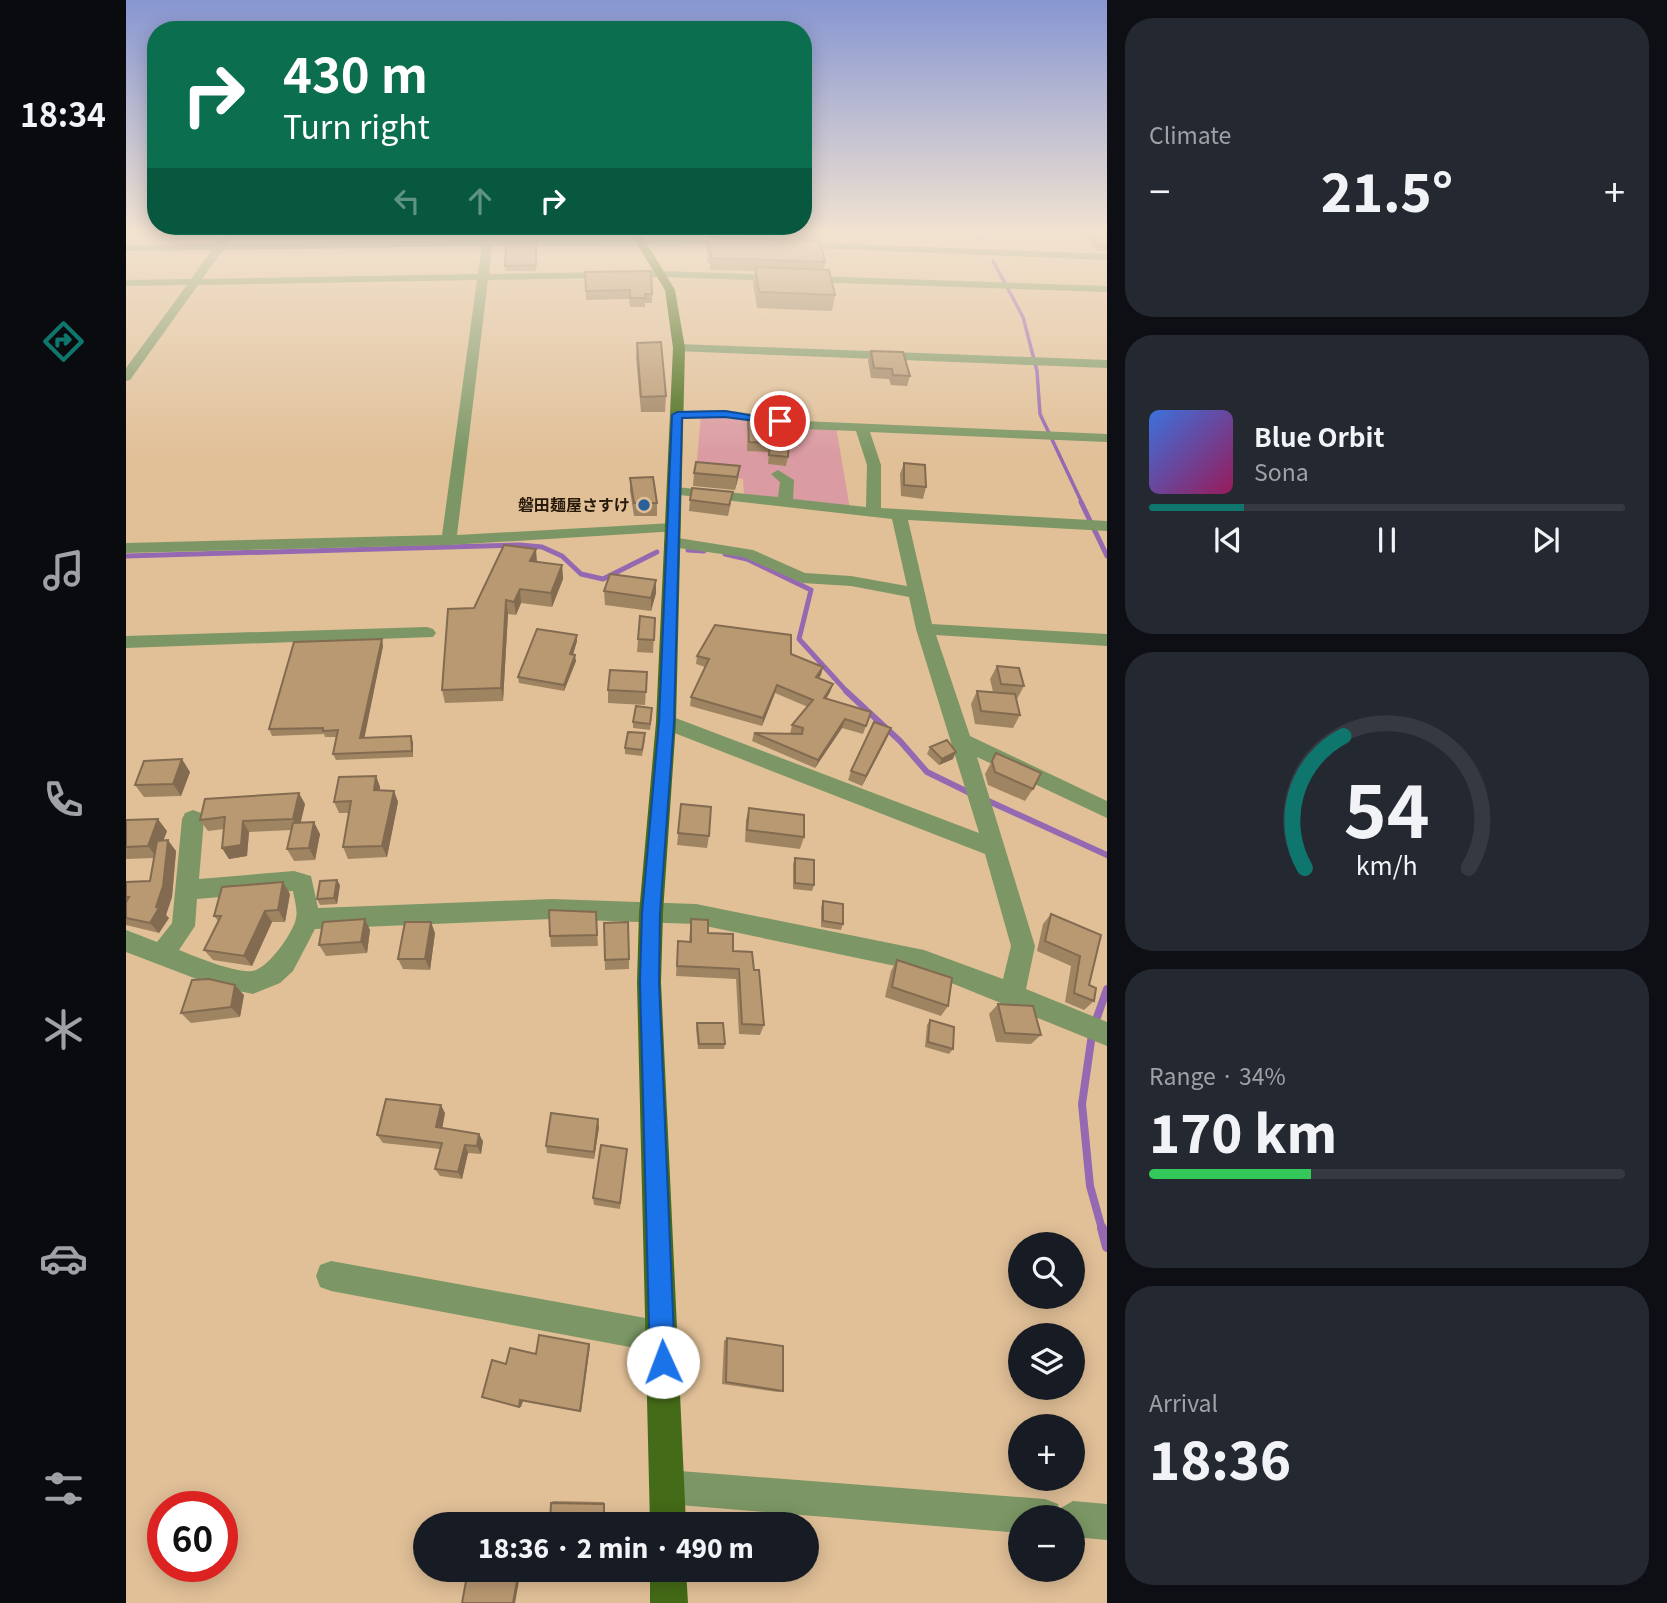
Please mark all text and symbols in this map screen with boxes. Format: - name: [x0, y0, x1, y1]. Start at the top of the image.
- text: 430 m: [283, 36, 428, 107]
- icon: right: [168, 49, 259, 140]
- text: 18:34: [20, 90, 106, 136]
- text: Turn right: [283, 102, 430, 148]
- text: Climate: [1149, 117, 1231, 151]
- text: 21.5°: [1321, 152, 1453, 227]
- text: −: [1149, 162, 1170, 217]
- text: +: [1604, 162, 1625, 217]
- icon: left: [388, 182, 426, 220]
- icon: ahead: [461, 182, 499, 220]
- icon: right: [534, 182, 572, 220]
- icon: directions: [39, 317, 88, 366]
- pin: [750, 391, 810, 451]
- icon: arrive: [761, 402, 799, 440]
- text: Blue Orbit: [1254, 417, 1384, 454]
- text: Sona: [1254, 454, 1309, 488]
- place label: 磐田麺屋さすけ: [518, 492, 630, 516]
- marker: 磐田麺屋さすけ: [636, 497, 652, 513]
- icon: previous: [1209, 521, 1247, 559]
- icon: pause: [1368, 521, 1406, 559]
- icon: next: [1527, 521, 1565, 559]
- icon: music: [39, 546, 88, 595]
- text: 54: [1344, 754, 1430, 859]
- icon: phone: [39, 775, 88, 824]
- text: km/h: [1356, 845, 1418, 881]
- icon: climate: [39, 1005, 88, 1054]
- text: Range · 34%: [1149, 1058, 1286, 1092]
- text: 170 km: [1149, 1093, 1337, 1168]
- map controls: [1008, 1232, 1085, 1582]
- button: search: [1008, 1232, 1085, 1309]
- icon: car: [39, 1234, 88, 1283]
- button: layers: [1008, 1323, 1085, 1400]
- position arrow: [626, 1325, 700, 1399]
- text: Arrival: [1149, 1385, 1218, 1419]
- button: +: [1008, 1414, 1085, 1491]
- text: 18:36: [1149, 1420, 1291, 1495]
- icon: filters: [39, 1464, 88, 1513]
- speed limit sign: 60: [147, 1491, 238, 1582]
- button: −: [1008, 1505, 1085, 1582]
- text: 18:36 · 2 min · 490 m: [478, 1528, 754, 1565]

